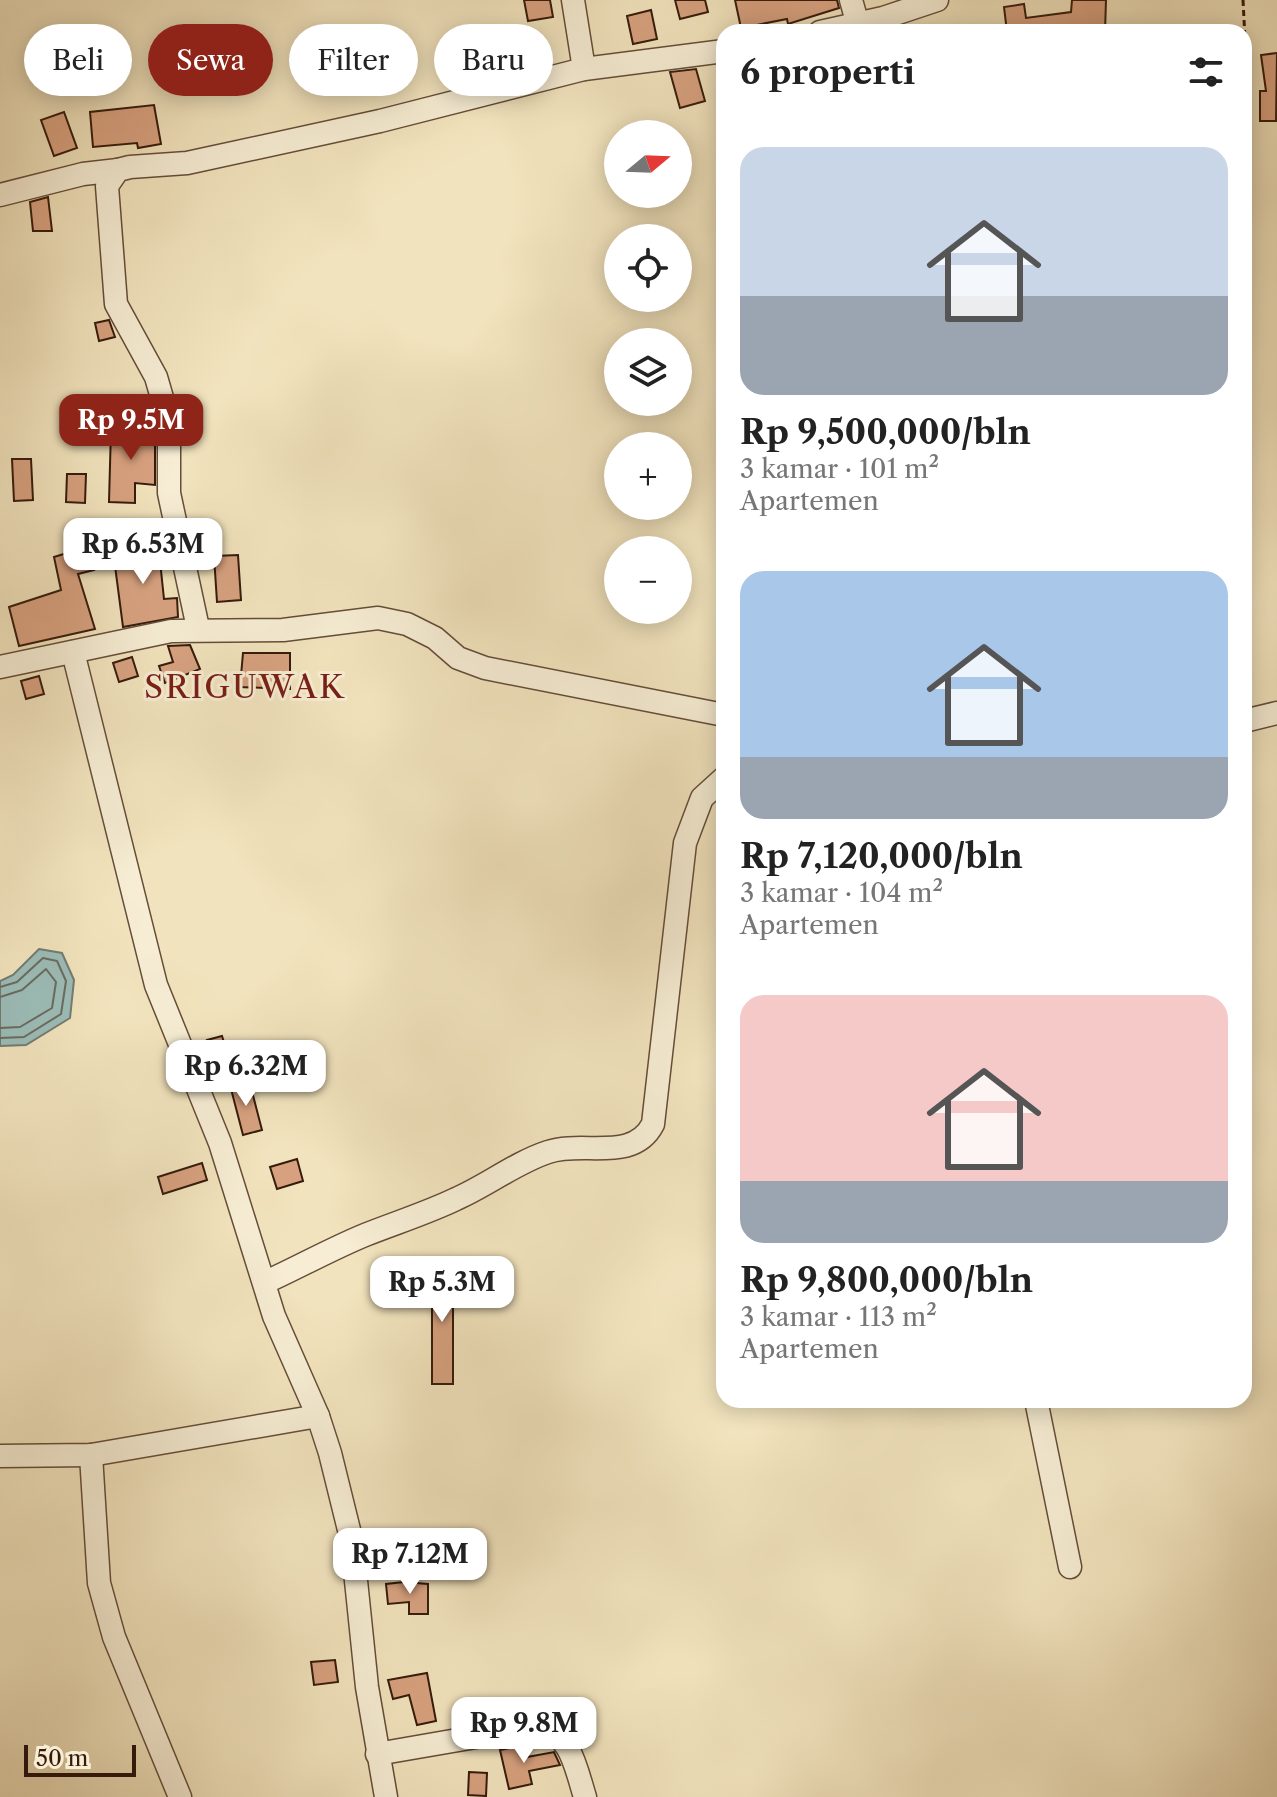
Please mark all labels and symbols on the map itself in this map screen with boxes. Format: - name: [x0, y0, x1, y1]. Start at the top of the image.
- north arrow: [604, 120, 692, 208]
- pin: Rp 9.5M: [57, 394, 205, 462]
- pin: Rp 6.53M: [60, 518, 226, 586]
- district label: SRIGUWAK: [144, 667, 346, 706]
- pin: Rp 6.32M: [163, 1040, 329, 1108]
- pin: Rp 5.3M: [368, 1256, 516, 1324]
- pin: Rp 7.12M: [327, 1528, 493, 1596]
- pin: Rp 9.8M: [450, 1697, 598, 1765]
- scale bar: [24, 1741, 136, 1777]

